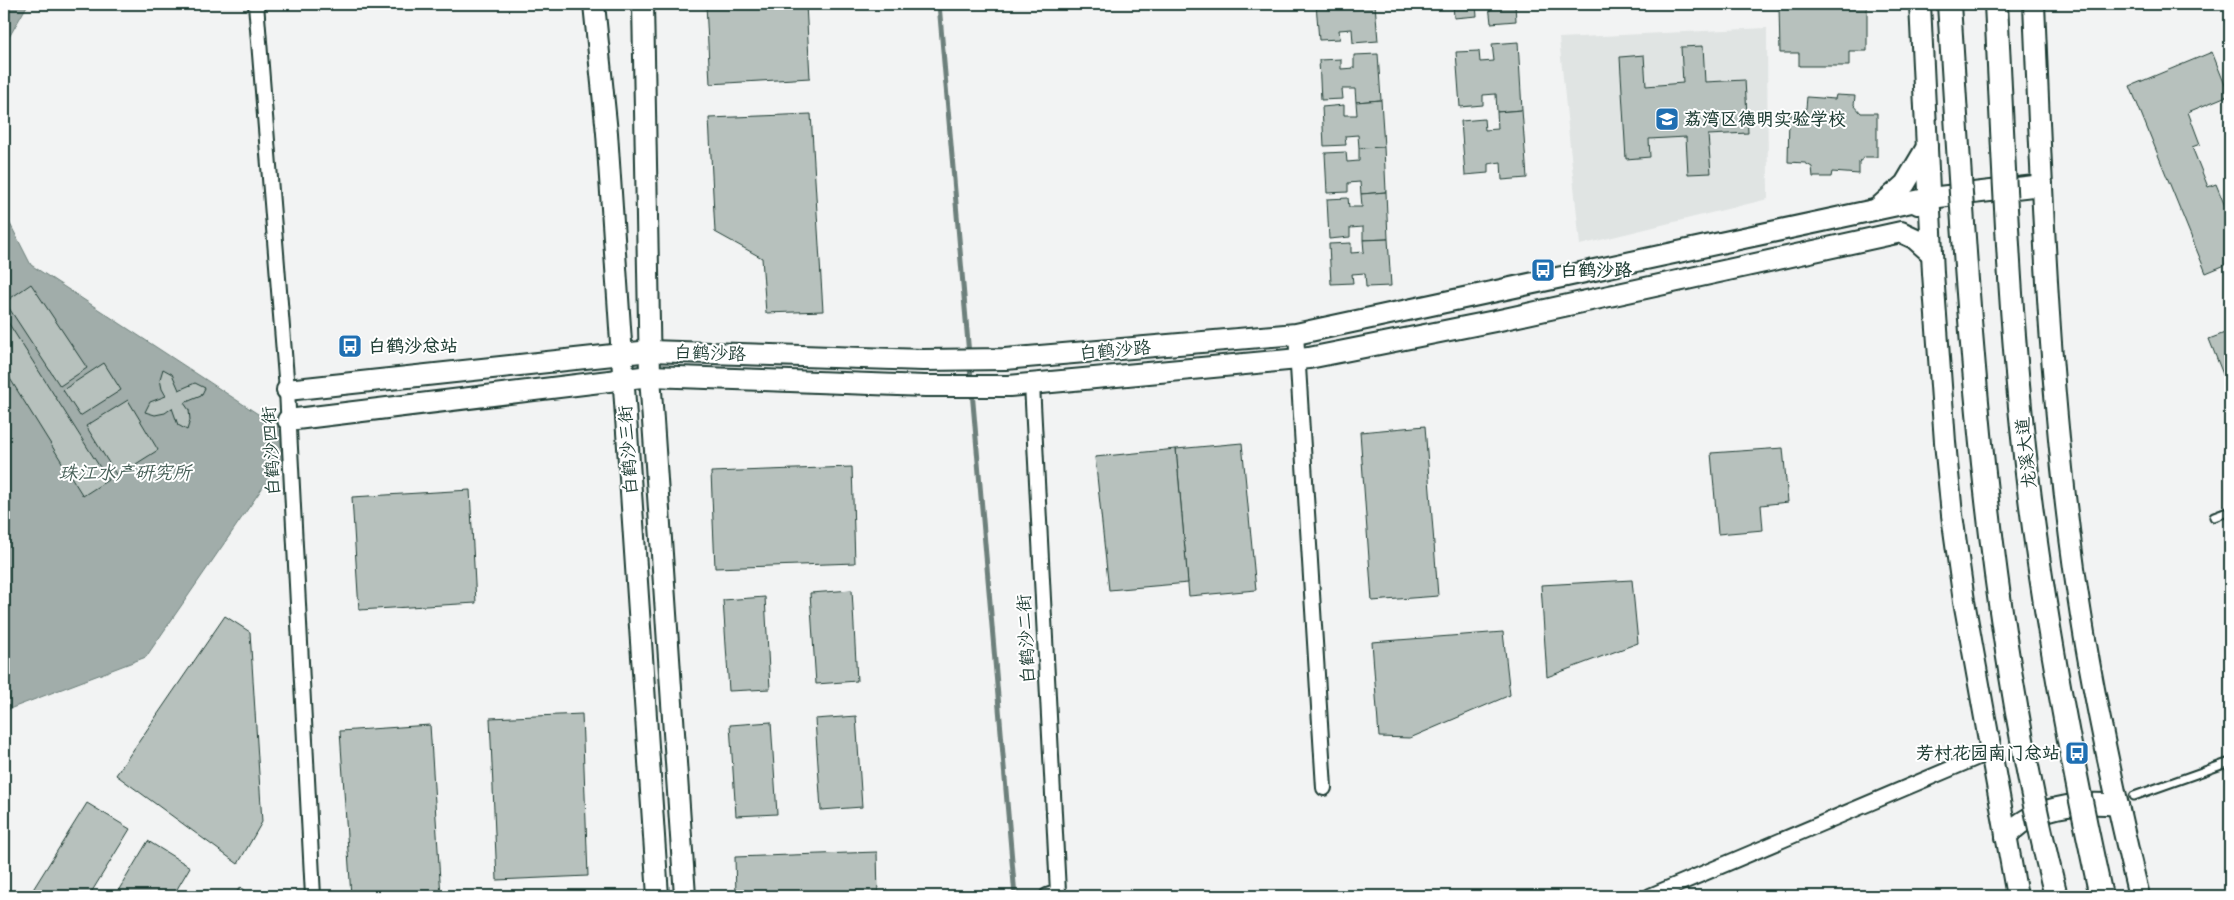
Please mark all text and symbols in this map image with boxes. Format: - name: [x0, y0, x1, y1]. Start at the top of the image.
- school or university icon: 荔湾区德明实验学校: [1654, 106, 1680, 132]
- place label: 荔湾区德明实验学校: [1684, 107, 1846, 130]
- bus stop icon: 白鹤沙路: [1530, 257, 1556, 283]
- place label: 白鹤沙路: [1560, 258, 1632, 281]
- bus stop icon: 白鹤沙总站: [337, 333, 363, 359]
- place label: 白鹤沙总站: [368, 334, 458, 357]
- street label: 白鹤沙路: [1078, 335, 1152, 364]
- street label: 白鹤沙路: [674, 340, 746, 365]
- street label: 白鹤沙三街: [613, 404, 642, 496]
- street label: 白鹤沙四街: [257, 405, 284, 497]
- street label: 龙溪大道: [2010, 416, 2041, 490]
- water label: 珠江水产研究所: [58, 460, 193, 484]
- street label: 白鹤沙二街: [1012, 593, 1039, 685]
- bus stop icon: 芳村花园南门总站: [2064, 740, 2090, 766]
- place label: 芳村花园南门总站: [1916, 741, 2060, 764]

